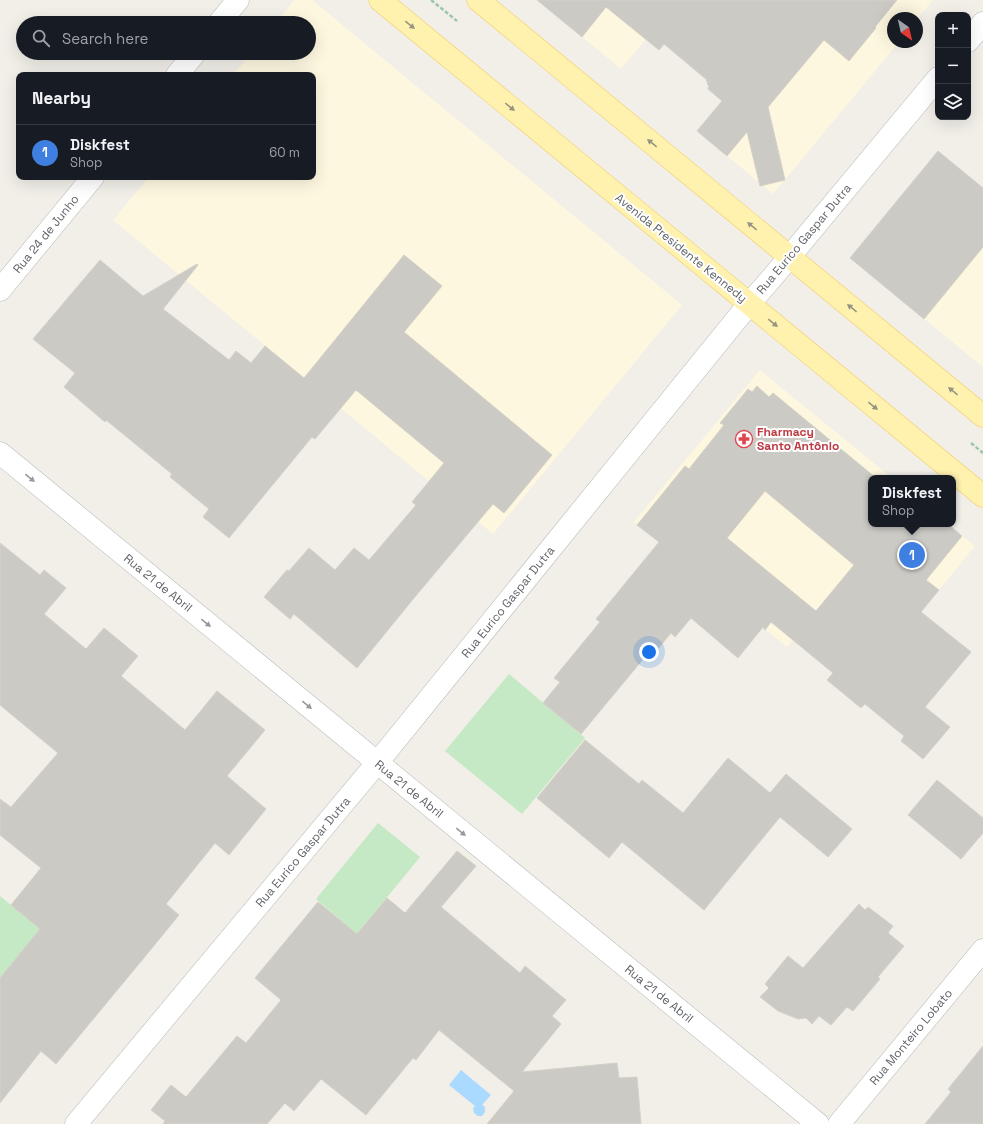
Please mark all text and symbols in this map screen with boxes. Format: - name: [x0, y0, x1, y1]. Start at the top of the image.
- north arrow: [887, 12, 923, 48]
- map controls: [935, 12, 971, 120]
- button: +: [935, 12, 971, 48]
- search box: [16, 16, 316, 60]
- one-way arrow: [405, 20, 415, 29]
- icon: search: [30, 27, 52, 49]
- text: Search here: [62, 29, 148, 48]
- button: −: [935, 48, 971, 84]
- button: layers: [935, 84, 971, 120]
- text: Nearby: [32, 87, 91, 109]
- one-way arrow: [505, 103, 516, 112]
- text: Diskfest: [70, 135, 130, 154]
- one-way arrow: [646, 139, 657, 147]
- text: 1: [42, 144, 48, 161]
- text: 60 m: [269, 144, 300, 161]
- text: Shop: [70, 154, 102, 171]
- street label: Rua Eurico Gaspar Dutra: [753, 180, 855, 298]
- street label: Avenida Presidente Kennedy: [612, 190, 750, 306]
- street label: Rua 24 de Junho: [9, 191, 83, 277]
- one-way arrow: [747, 221, 757, 230]
- one-way arrow: [847, 304, 858, 313]
- one-way arrow: [767, 319, 778, 328]
- one-way arrow: [947, 386, 958, 395]
- one-way arrow: [868, 402, 879, 410]
- place label: Fharmacy Santo Antônio: [757, 424, 839, 454]
- pharmacy icon: Fharmacy Santo Antônio: [734, 429, 754, 449]
- one-way arrow: [25, 473, 36, 482]
- popup: [868, 475, 956, 527]
- text: Diskfest: [882, 483, 942, 502]
- text: Shop: [882, 502, 914, 519]
- pin: 1: [899, 540, 925, 570]
- street label: Rua Eurico Gaspar Dutra: [458, 543, 558, 661]
- street label: Rua 21 de Abril: [120, 550, 196, 616]
- one-way arrow: [201, 618, 212, 627]
- your location: [639, 642, 659, 662]
- one-way arrow: [301, 701, 312, 709]
- street label: Rua 21 de Abril: [371, 756, 447, 822]
- street label: Rua Eurico Gaspar Dutra: [252, 793, 354, 911]
- one-way arrow: [456, 827, 467, 836]
- street label: Rua 21 de Abril: [621, 961, 697, 1027]
- street label: Rua Monteiro Lobato: [866, 986, 956, 1088]

